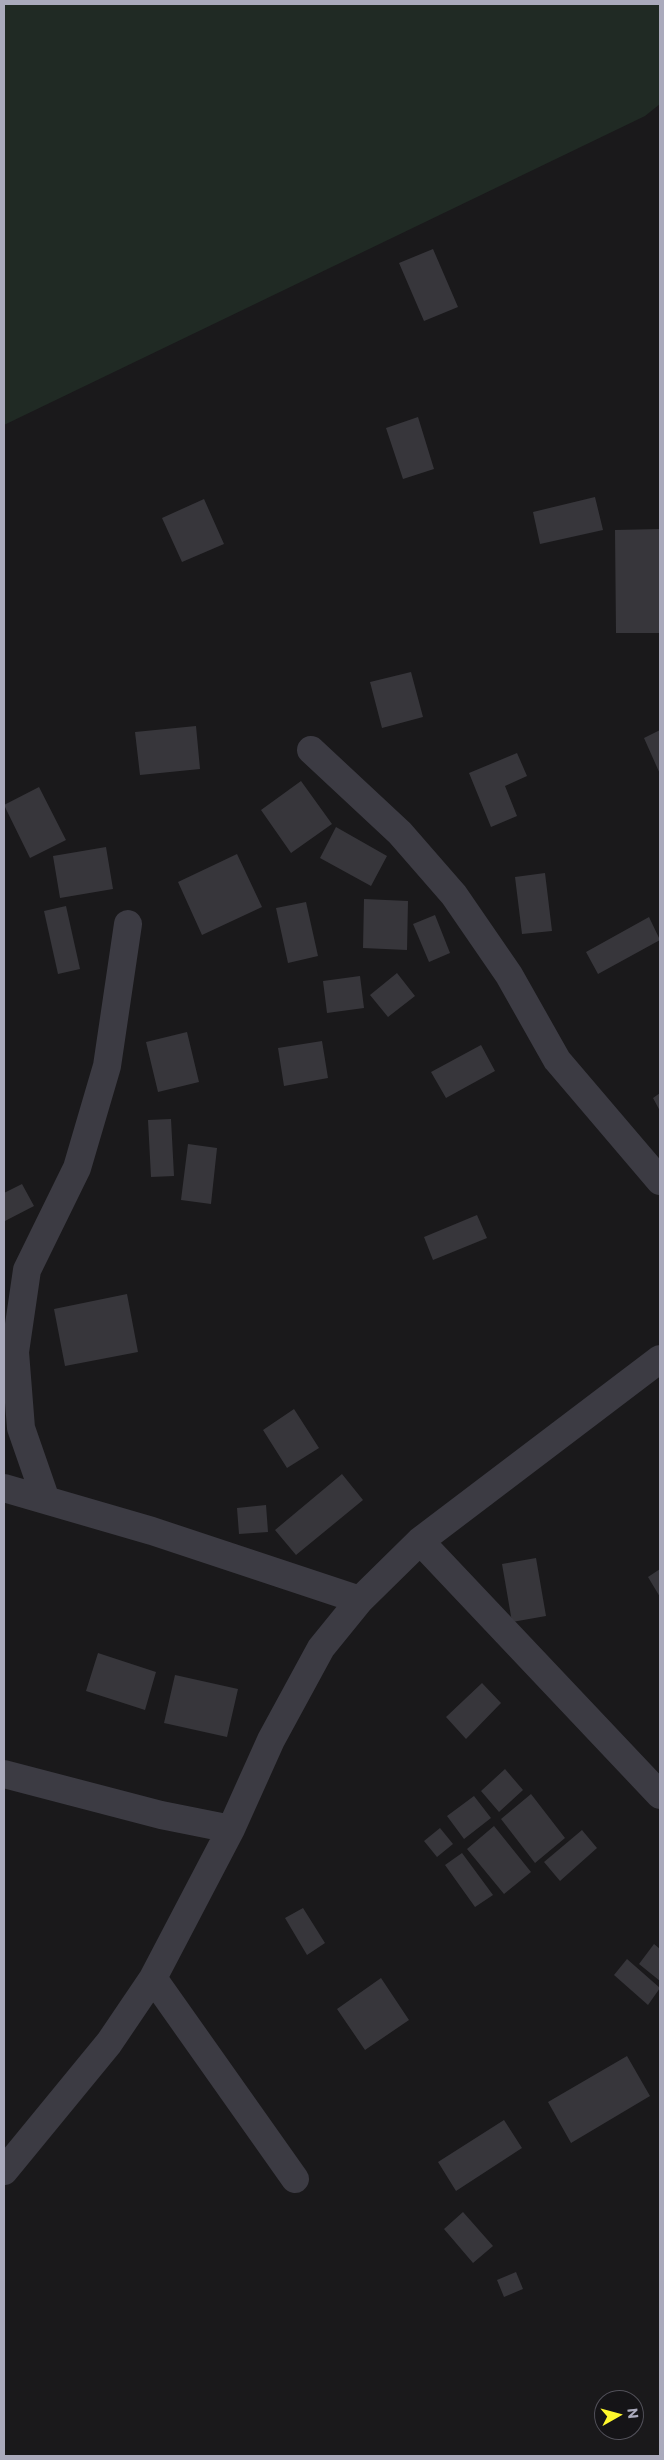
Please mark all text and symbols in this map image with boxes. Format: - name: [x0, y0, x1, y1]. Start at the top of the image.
- north arrow: [594, 2390, 644, 2440]
- text: N: [624, 2407, 642, 2419]

